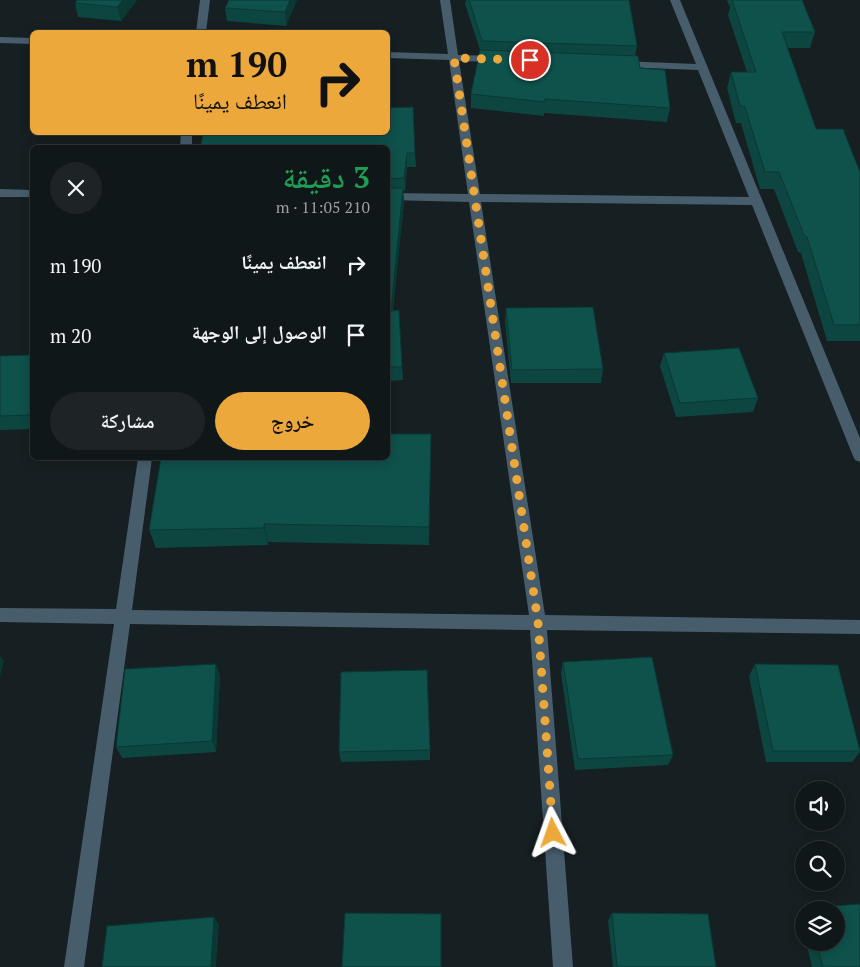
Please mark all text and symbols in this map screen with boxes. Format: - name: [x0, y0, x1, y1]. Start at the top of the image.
- pin: [509, 39, 551, 81]
- text: 190 m: [186, 41, 287, 87]
- icon: arrive: [516, 46, 544, 74]
- icon: right: [305, 50, 370, 115]
- text: انعطف يمينًا: [193, 86, 287, 115]
- text: 3 دقيقة: [283, 157, 370, 197]
- button: close: [50, 162, 102, 214]
- text: 210 m · 11:05: [276, 196, 370, 218]
- text: انعطف يمينًا: [241, 249, 327, 274]
- icon: right: [342, 251, 370, 279]
- text: 190 m: [50, 253, 101, 278]
- text: الوصول إلى الوجهة: [192, 319, 327, 344]
- icon: arrive: [342, 321, 370, 349]
- text: 20 m: [50, 323, 91, 348]
- button: مشاركة: [50, 392, 205, 450]
- button: خروج: [215, 392, 370, 450]
- map controls: [795, 781, 845, 951]
- button: sound: [795, 781, 845, 831]
- position arrow: [526, 806, 578, 858]
- button: search: [795, 841, 845, 891]
- button: layers: [795, 901, 845, 951]

